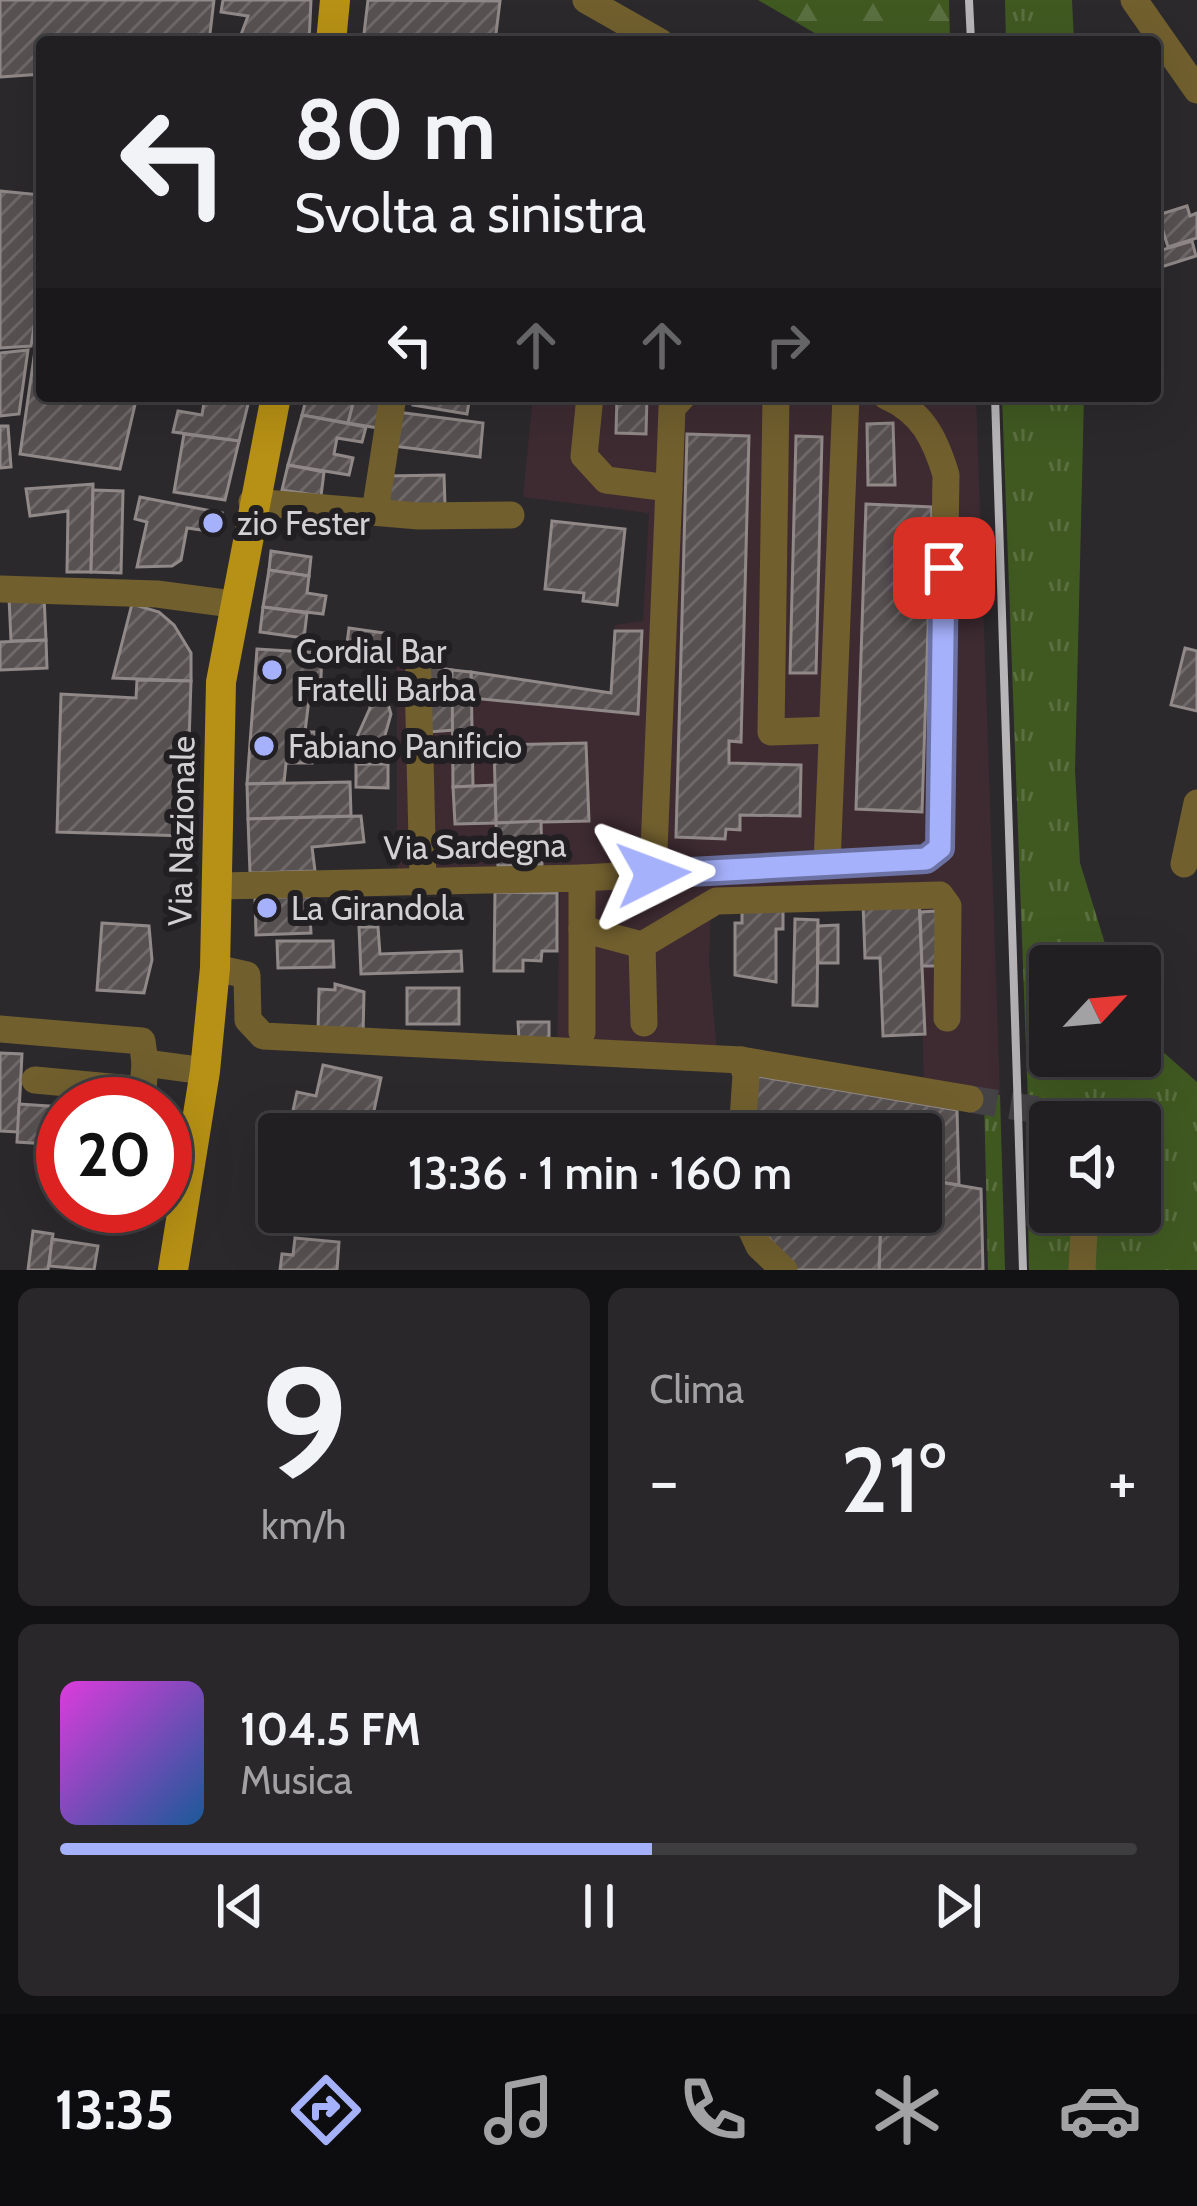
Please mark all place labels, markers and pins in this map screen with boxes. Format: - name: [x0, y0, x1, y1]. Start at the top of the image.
- place label: zio Fester: [237, 503, 370, 543]
- marker: zio Fester: [200, 510, 226, 536]
- pin: [893, 517, 995, 619]
- place label: Cordial Bar Fratelli Barba: [296, 631, 476, 709]
- marker: Cordial Bar Fratelli Barba: [259, 657, 285, 683]
- place label: Fabiano Panificio: [288, 726, 522, 766]
- marker: Fabiano Panificio: [251, 733, 277, 759]
- place label: La Girandola: [291, 888, 465, 928]
- marker: La Girandola: [254, 895, 280, 921]

